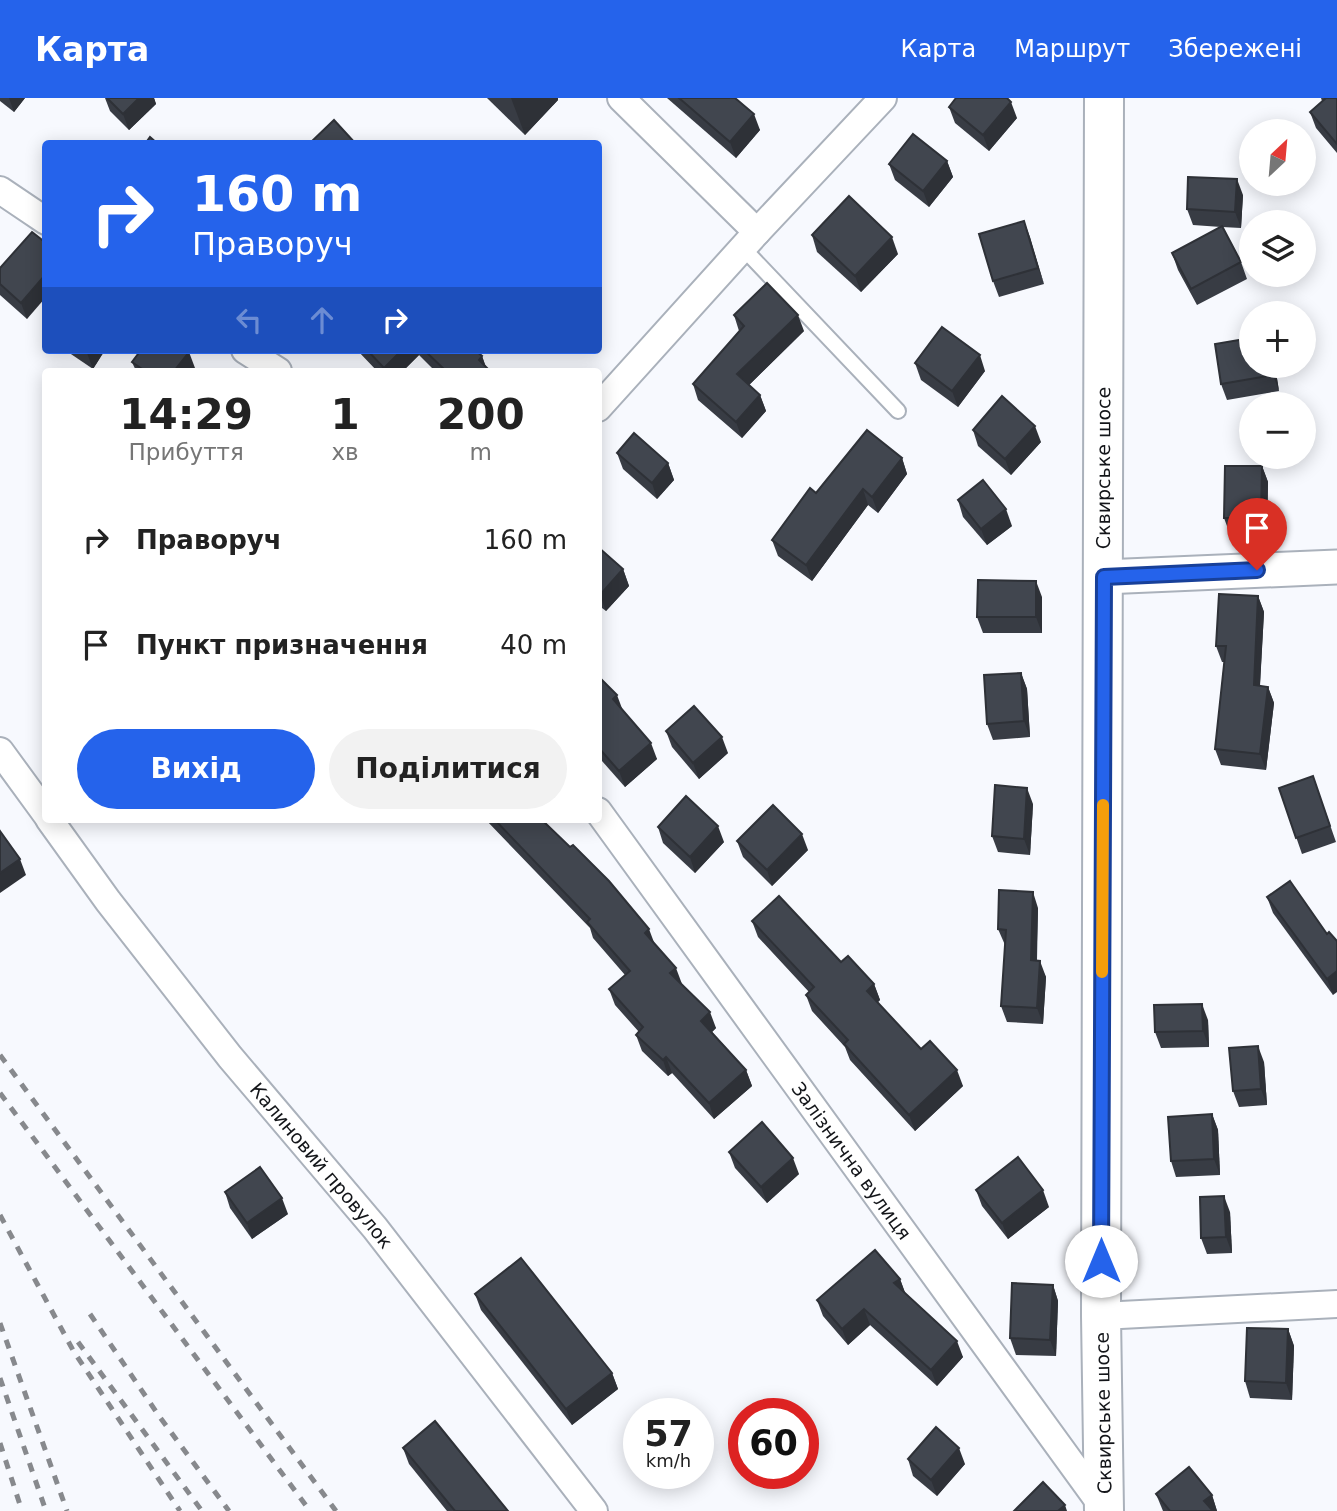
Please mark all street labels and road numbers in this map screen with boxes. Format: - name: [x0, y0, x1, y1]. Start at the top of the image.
- street label: Сквирське шосе: [1092, 387, 1114, 549]
- street label: Калиновий провулок: [246, 1078, 397, 1253]
- street label: Залізнична вулиця: [787, 1078, 916, 1244]
- street label: Сквирське шосе: [1091, 1332, 1115, 1494]

